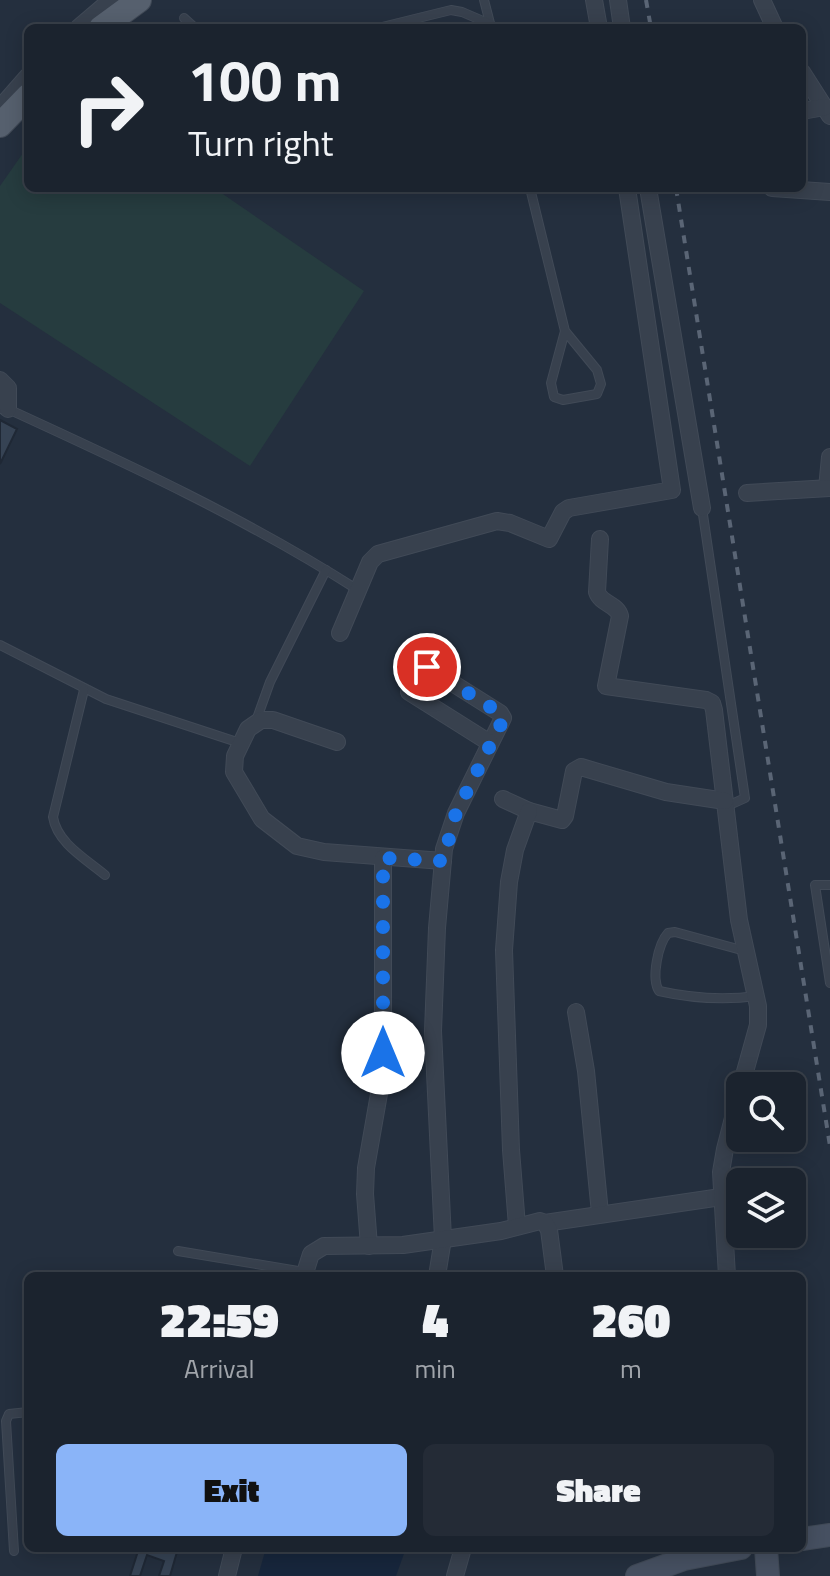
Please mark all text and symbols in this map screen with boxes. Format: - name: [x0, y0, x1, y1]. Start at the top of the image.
- text: 100 m: [188, 38, 341, 123]
- icon: right: [56, 56, 160, 160]
- text: Turn right: [188, 115, 333, 170]
- pin: [393, 633, 461, 701]
- icon: arrive: [405, 645, 449, 689]
- position arrow: [341, 1011, 425, 1095]
- map controls: [726, 1072, 806, 1248]
- button: search: [726, 1072, 806, 1152]
- button: layers: [726, 1168, 806, 1248]
- text: 22:59: [159, 1283, 279, 1356]
- text: 4: [422, 1283, 448, 1356]
- text: 260: [591, 1283, 671, 1356]
- text: Arrival: [184, 1349, 254, 1388]
- text: min: [414, 1349, 456, 1388]
- text: m: [620, 1349, 642, 1388]
- button: Exit: [56, 1444, 407, 1536]
- button: Share: [423, 1444, 774, 1536]

